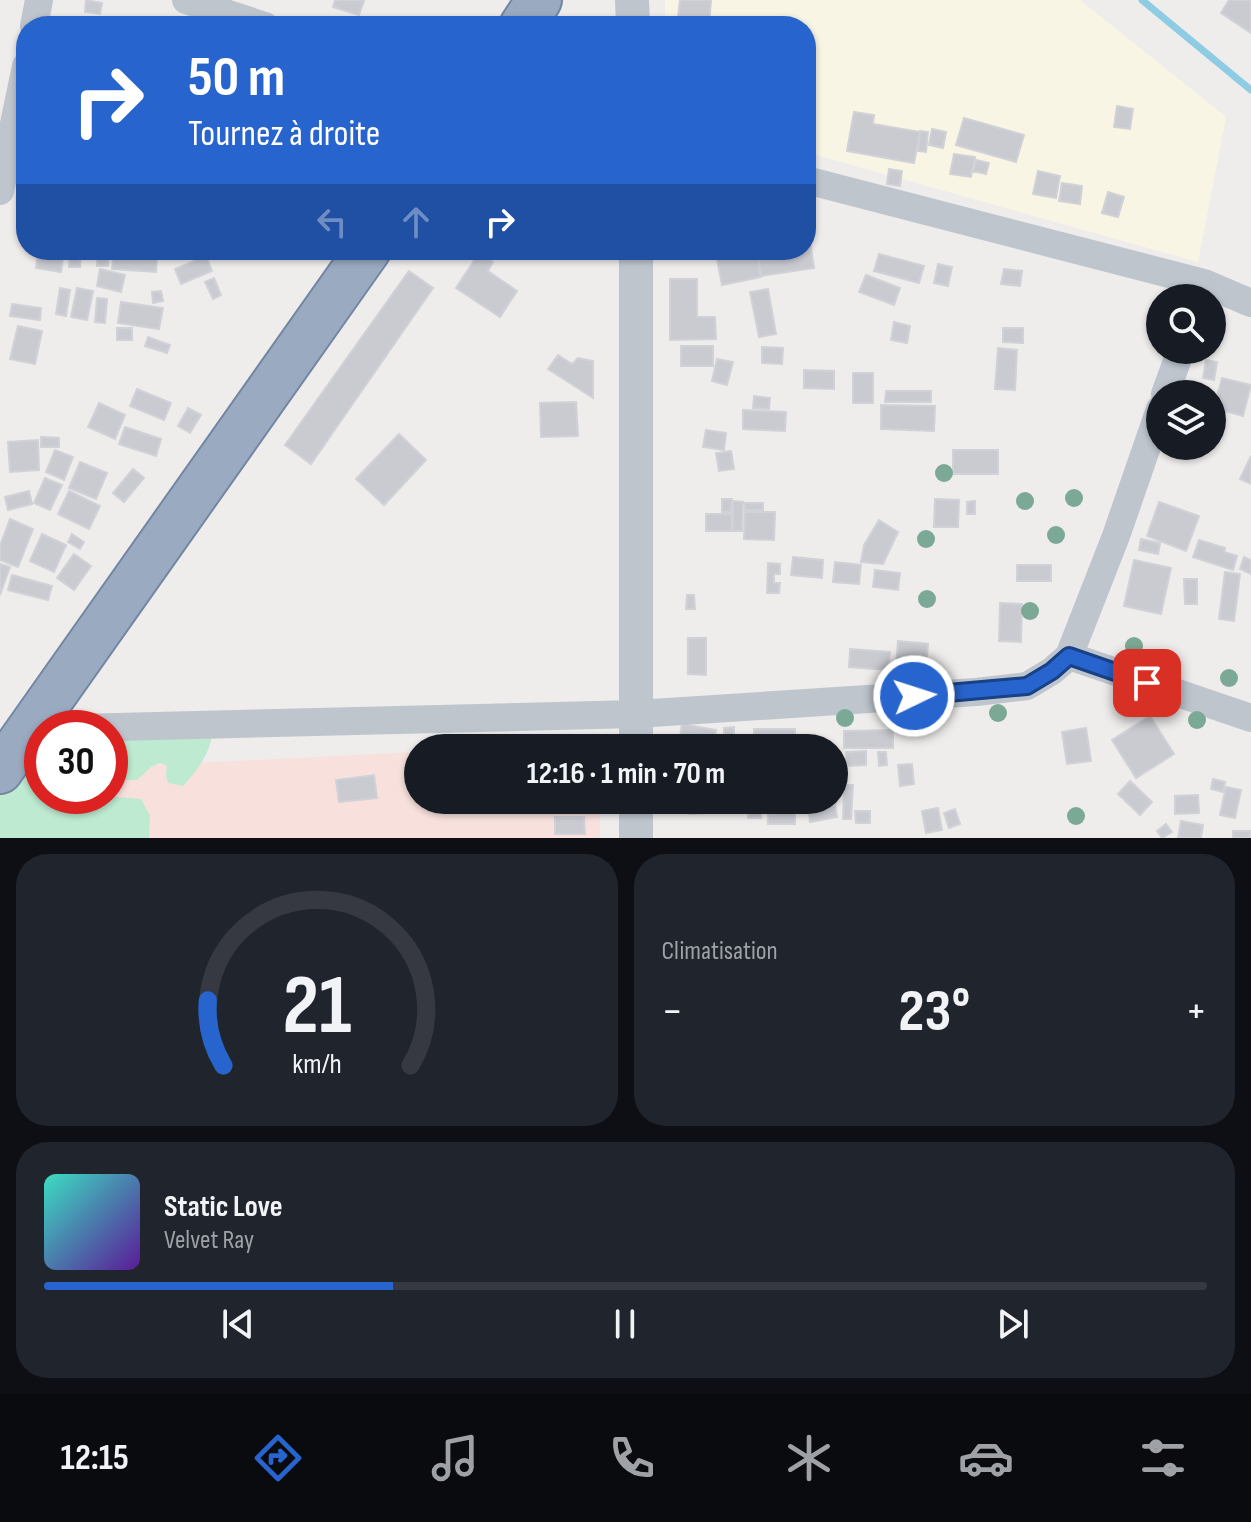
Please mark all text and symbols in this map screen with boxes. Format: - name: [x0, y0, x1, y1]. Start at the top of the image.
- text: 50 m: [188, 45, 285, 112]
- icon: right: [56, 48, 160, 152]
- text: Tournez à droite: [188, 113, 380, 156]
- icon: left: [310, 200, 354, 244]
- icon: ahead: [394, 200, 438, 244]
- icon: right: [478, 200, 522, 244]
- map controls: [1146, 284, 1226, 460]
- button: search: [1146, 284, 1226, 364]
- button: layers: [1146, 380, 1226, 460]
- pin: [1113, 649, 1181, 717]
- position arrow: [872, 654, 956, 738]
- icon: arrive: [1125, 661, 1169, 705]
- speed limit sign: 30: [24, 710, 128, 814]
- text: 12:16 · 1 min · 70 m: [527, 756, 725, 792]
- text: Climatisation: [662, 936, 778, 967]
- text: 21: [282, 957, 351, 1057]
- text: 23°: [898, 976, 970, 1048]
- text: −: [662, 985, 683, 1038]
- text: +: [1185, 985, 1207, 1038]
- text: km/h: [292, 1047, 341, 1082]
- text: Static Love: [164, 1189, 283, 1225]
- text: Velvet Ray: [164, 1225, 254, 1256]
- icon: previous: [216, 1302, 260, 1346]
- icon: pause: [603, 1302, 647, 1346]
- icon: next: [991, 1302, 1035, 1346]
- icon: directions: [250, 1430, 306, 1486]
- icon: music: [427, 1430, 483, 1486]
- icon: phone: [604, 1430, 660, 1486]
- icon: climate: [781, 1430, 837, 1486]
- icon: car: [958, 1430, 1014, 1486]
- icon: filters: [1135, 1430, 1191, 1486]
- text: 12:15: [60, 1437, 129, 1480]

